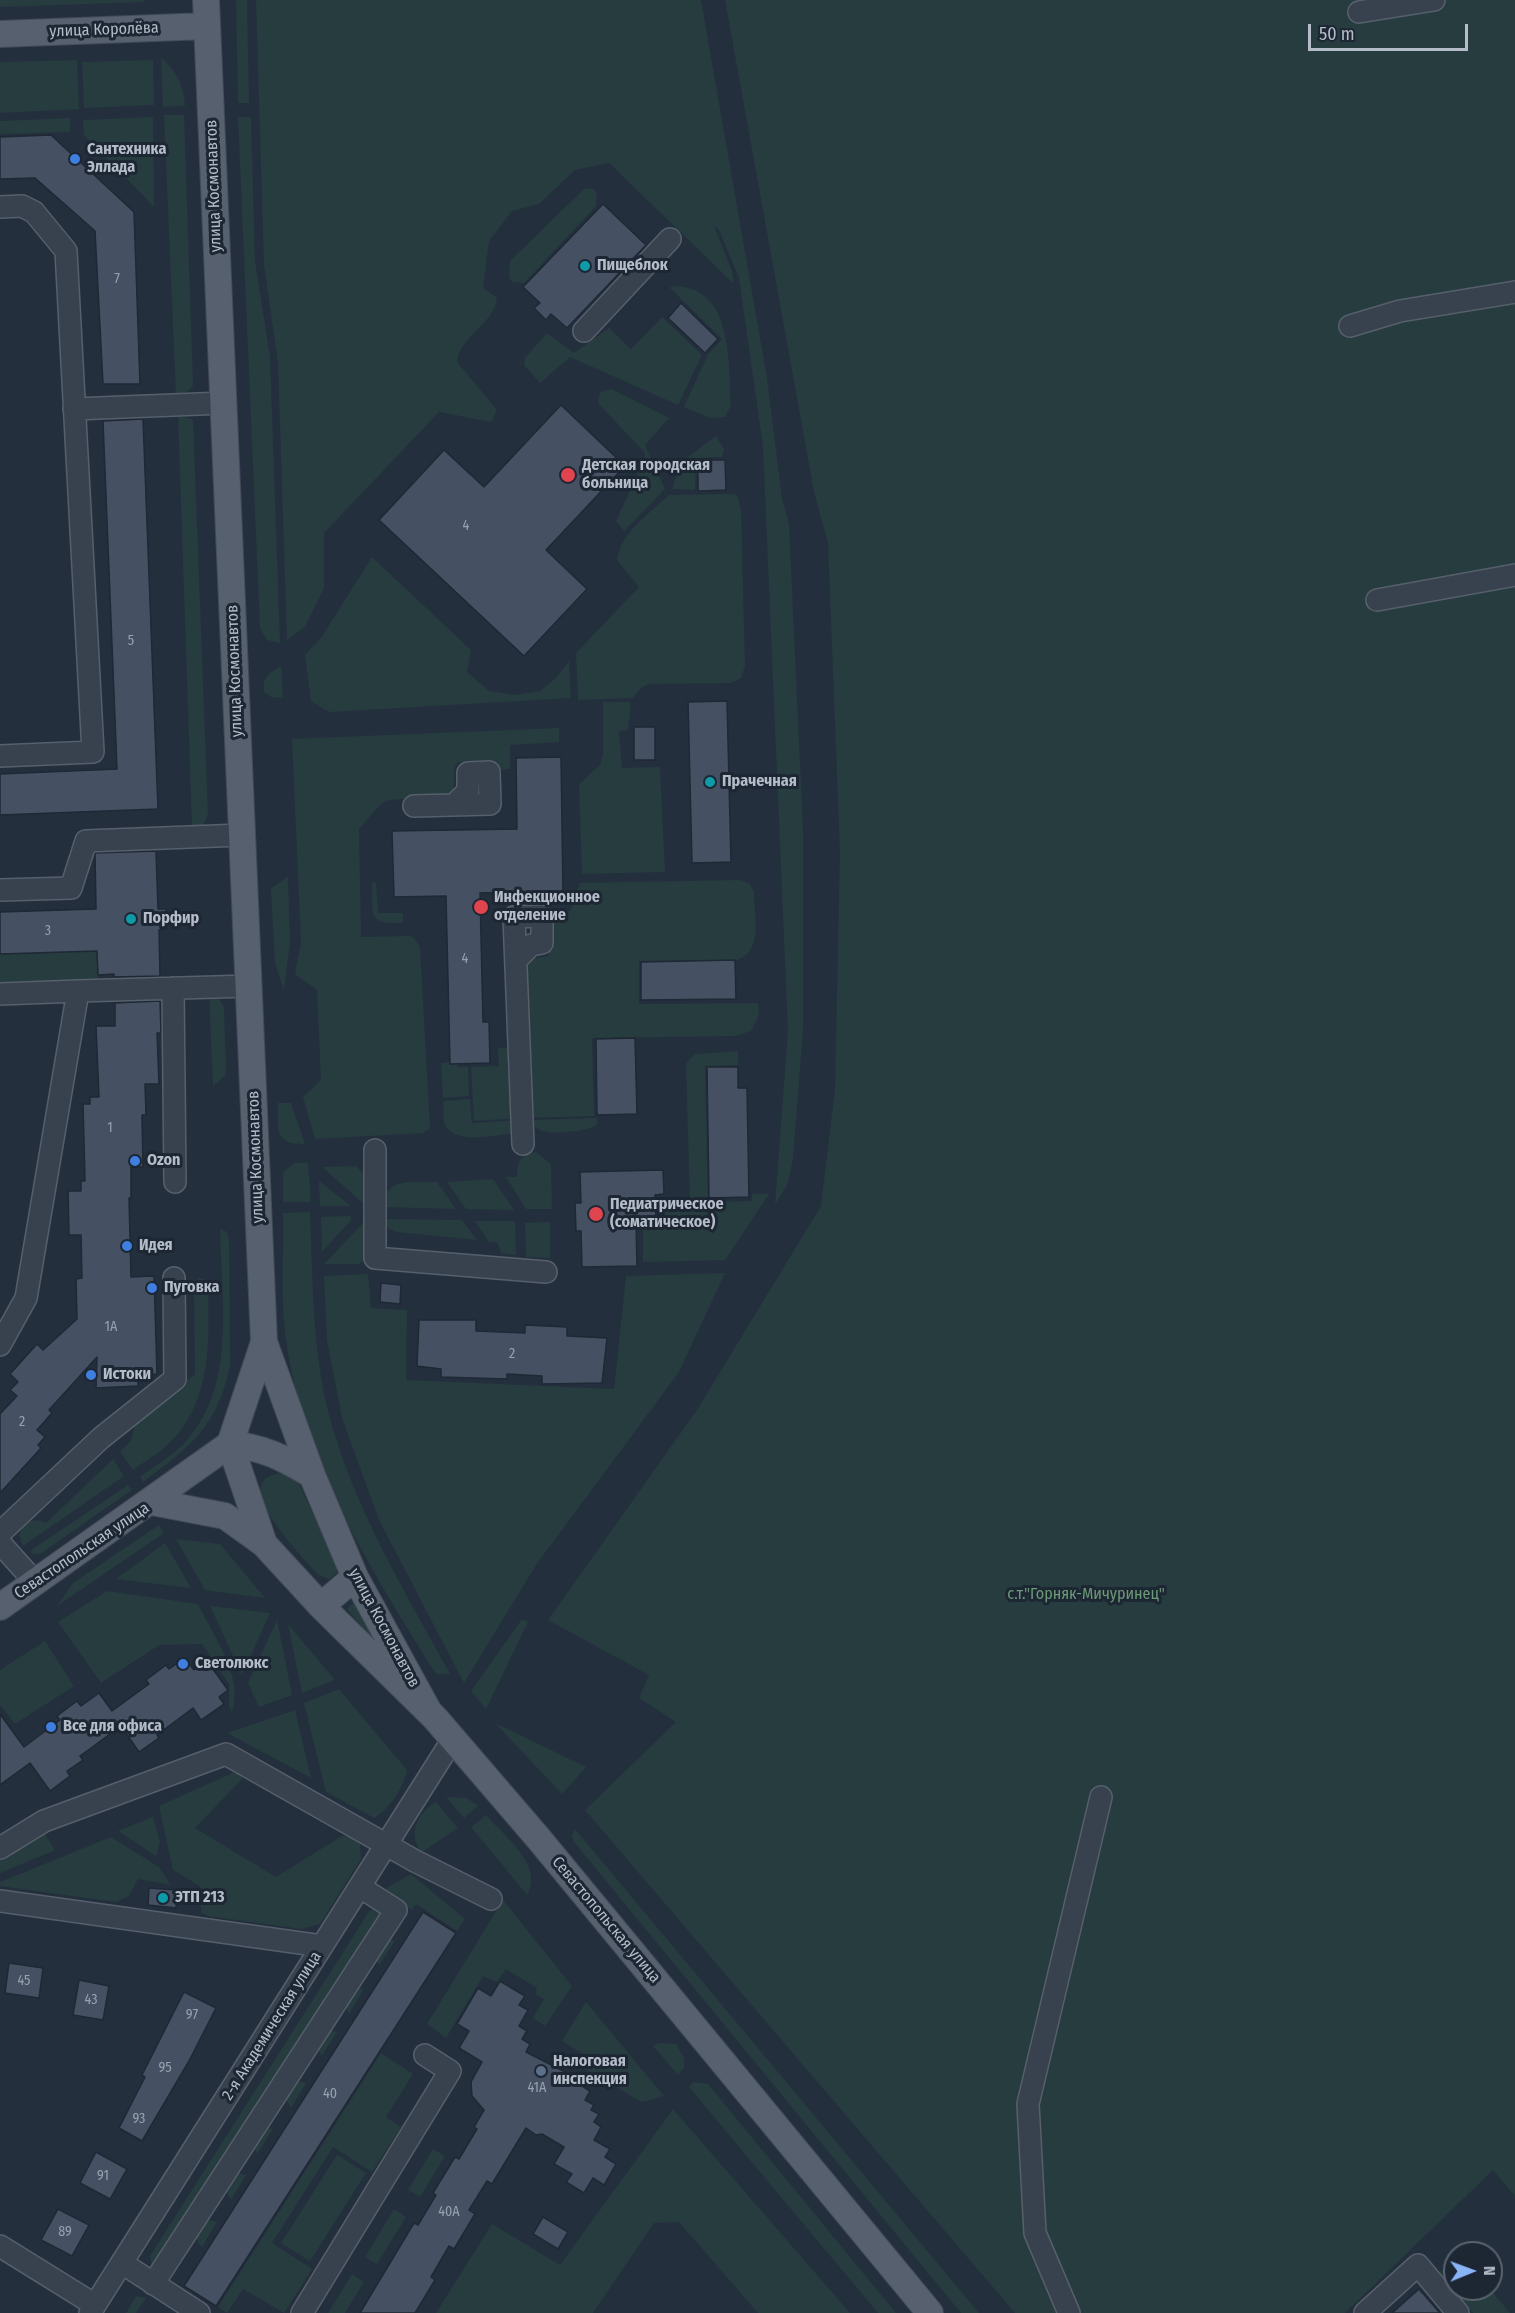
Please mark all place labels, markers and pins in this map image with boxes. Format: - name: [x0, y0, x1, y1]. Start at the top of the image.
- place label: Сантехника Эллада: [87, 140, 166, 178]
- marker: Сантехника Эллада: [68, 152, 82, 166]
- place label: Пищеблок: [597, 256, 668, 276]
- marker: Пищеблок: [578, 259, 592, 273]
- place label: Детская городская больница: [582, 456, 710, 494]
- marker: Детская городская больница: [559, 466, 577, 484]
- place label: Прачечная: [722, 772, 797, 792]
- marker: Прачечная: [703, 775, 717, 789]
- place label: Инфекционное отделение: [494, 888, 600, 926]
- marker: Инфекционное отделение: [472, 898, 490, 916]
- place label: Порфир: [143, 909, 199, 929]
- marker: Порфир: [124, 912, 138, 926]
- place label: Ozon: [147, 1151, 180, 1171]
- marker: Ozon: [128, 1154, 142, 1168]
- place label: Педиатрическое (соматическое): [610, 1195, 724, 1233]
- marker: Педиатрическое (соматическое): [587, 1205, 605, 1223]
- place label: Идея: [139, 1236, 173, 1256]
- marker: Идея: [120, 1239, 134, 1253]
- place label: Пуговка: [164, 1278, 219, 1298]
- marker: Пуговка: [145, 1281, 159, 1295]
- place label: Истоки: [103, 1365, 151, 1385]
- marker: Истоки: [84, 1368, 98, 1382]
- place label: Светолюкс: [195, 1654, 269, 1674]
- marker: Светолюкс: [176, 1657, 190, 1671]
- place label: Все для офиса: [63, 1717, 162, 1737]
- marker: Все для офиса: [44, 1720, 58, 1734]
- place label: ЭТП 213: [175, 1888, 225, 1908]
- marker: ЭТП 213: [156, 1891, 170, 1905]
- place label: Налоговая инспекция: [553, 2052, 627, 2090]
- marker: Налоговая инспекция: [534, 2064, 548, 2078]

